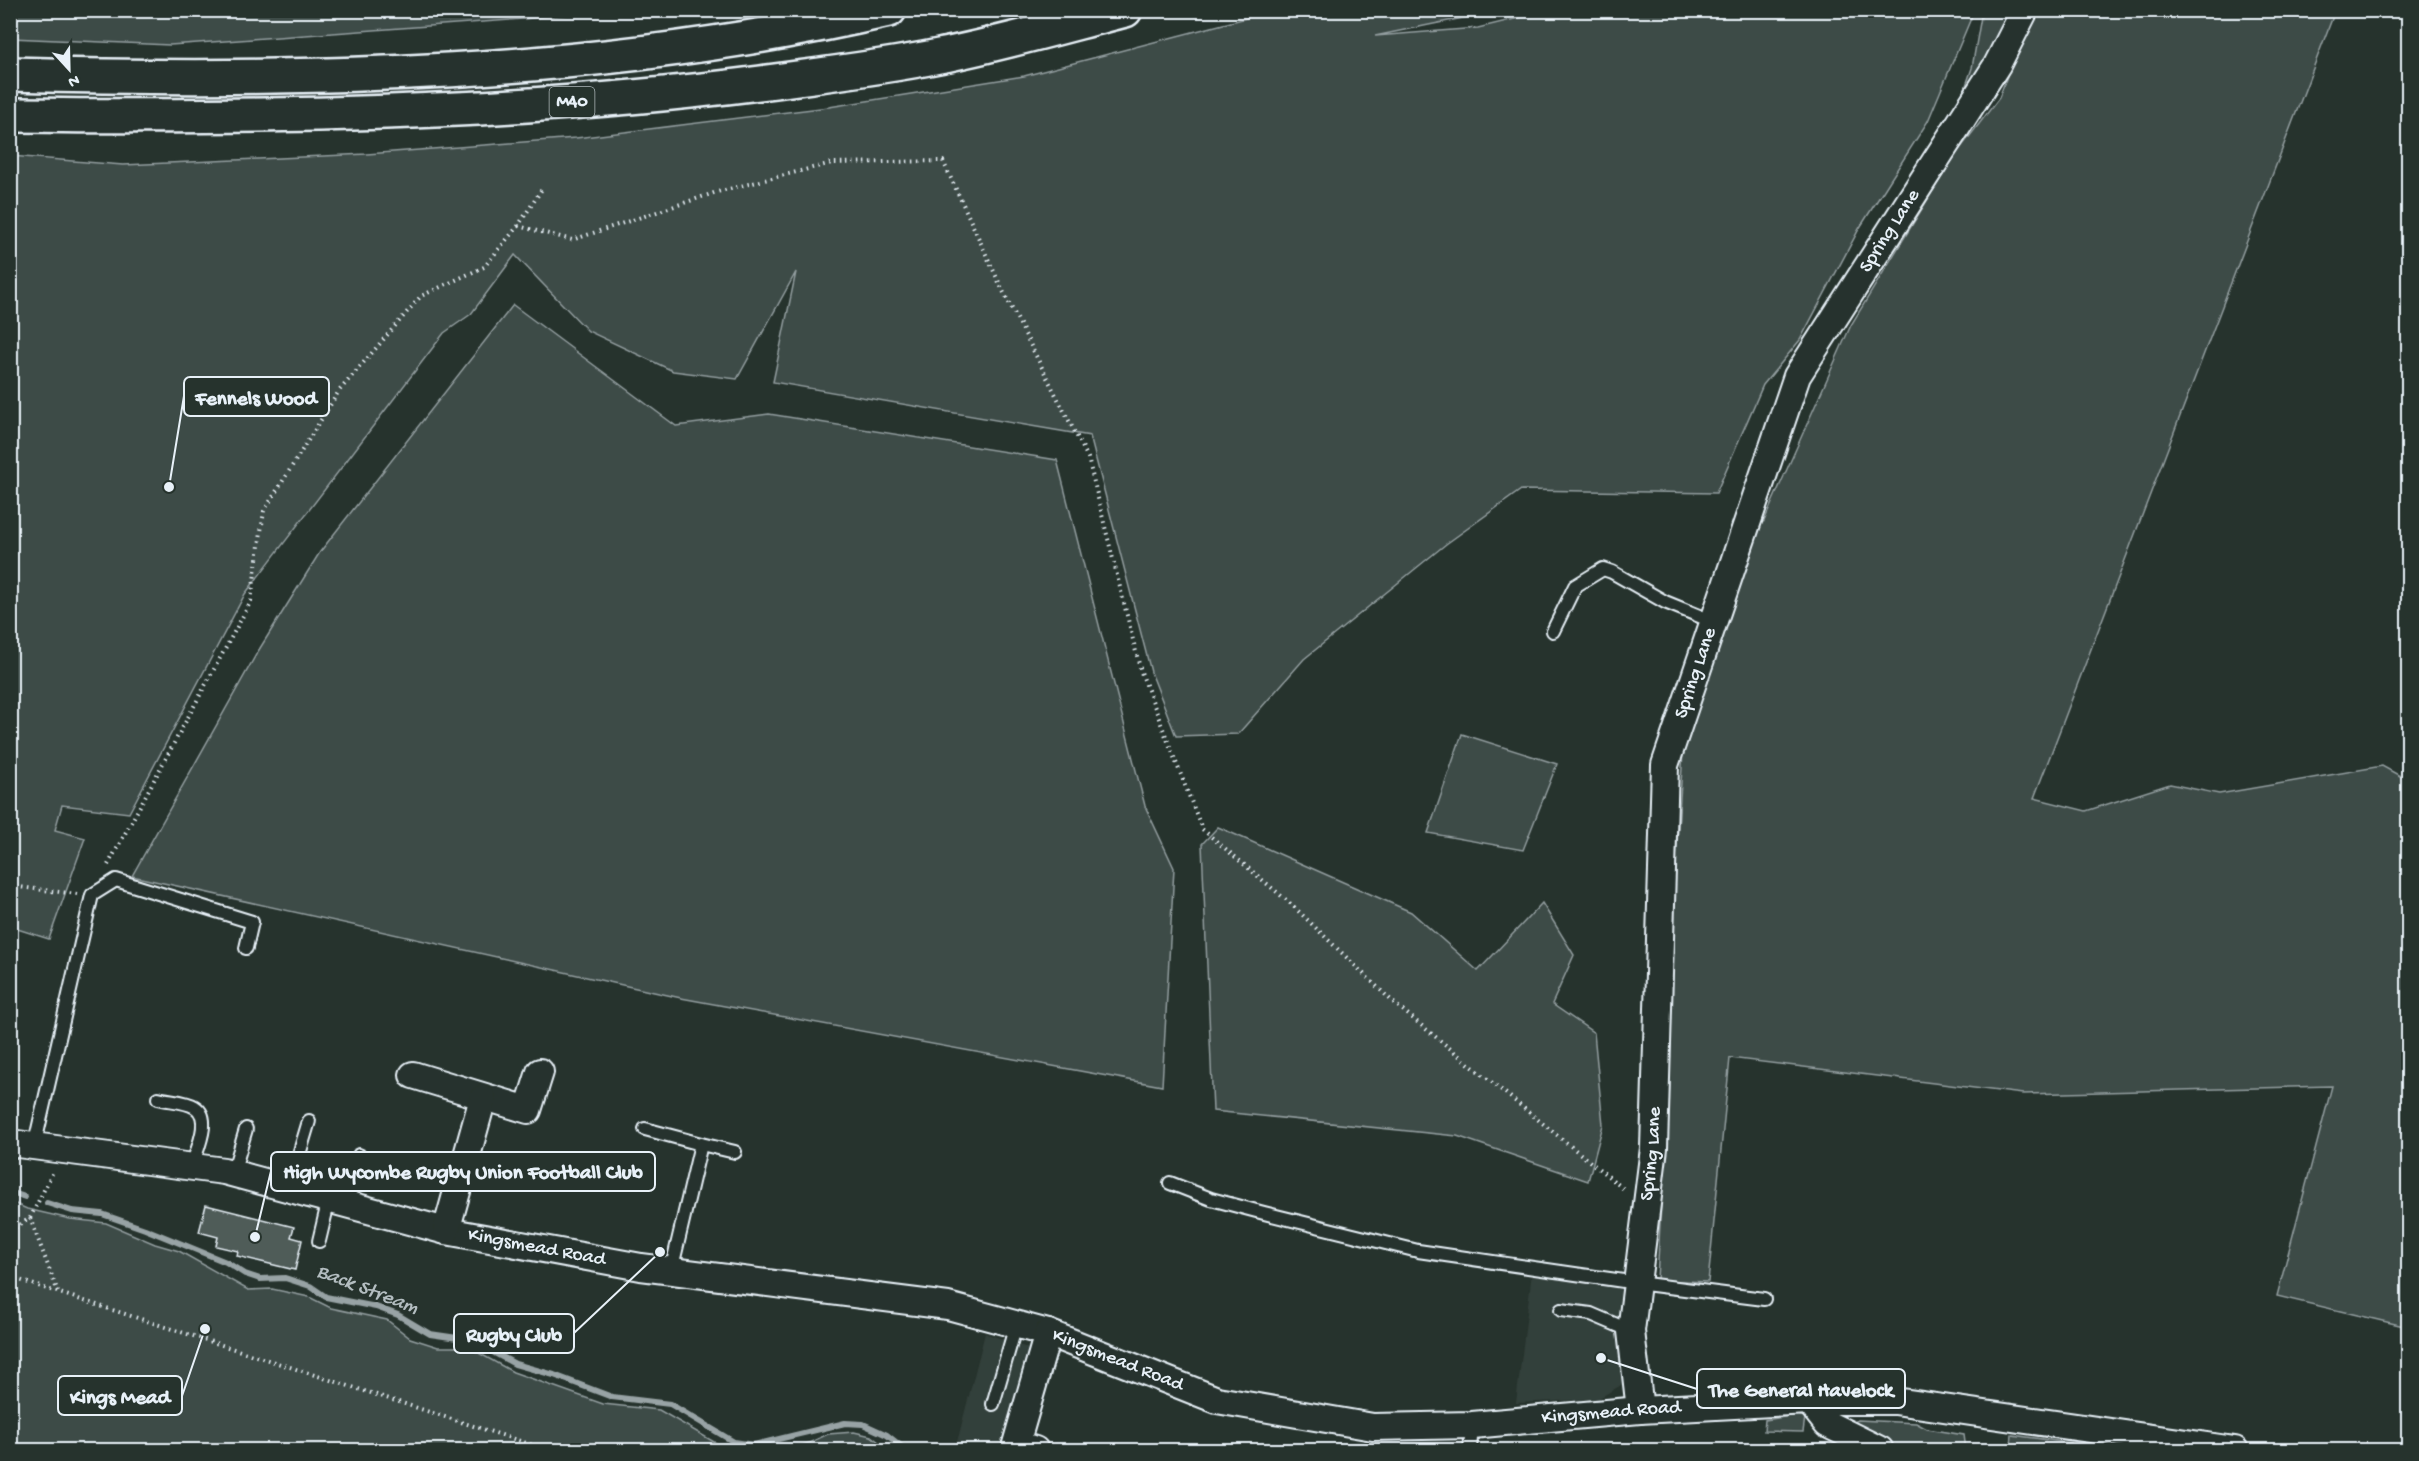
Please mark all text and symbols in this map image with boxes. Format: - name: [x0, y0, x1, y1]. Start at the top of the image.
- north arrow: [39, 39, 99, 99]
- text: N: [64, 69, 82, 91]
- road number: M40: [550, 87, 594, 117]
- street label: Spring Lane: [1855, 185, 1926, 277]
- callout: Fennels Wood: [184, 377, 329, 416]
- text: Fennels Wood: [194, 388, 320, 413]
- street label: Spring Lane: [1670, 624, 1722, 722]
- street label: Spring Lane: [1636, 1106, 1667, 1202]
- callout: High Wycombe Rugby Union Football Club: [271, 1152, 655, 1191]
- text: High Wycombe Rugby Union Football Club: [283, 1162, 643, 1187]
- street label: Kingsmead Road: [466, 1224, 610, 1272]
- water label: Back Stream: [313, 1260, 422, 1322]
- callout: Rugby Club: [454, 1314, 574, 1353]
- street label: Kingsmead Road: [1049, 1324, 1189, 1398]
- text: Rugby Club: [465, 1325, 562, 1350]
- callout: The General Havelock: [1697, 1369, 1905, 1408]
- callout: Kings Mead: [58, 1376, 182, 1415]
- text: The General Havelock: [1707, 1380, 1896, 1405]
- text: Kings Mead: [69, 1387, 173, 1412]
- street label: Kingsmead Road: [1541, 1396, 1684, 1430]

